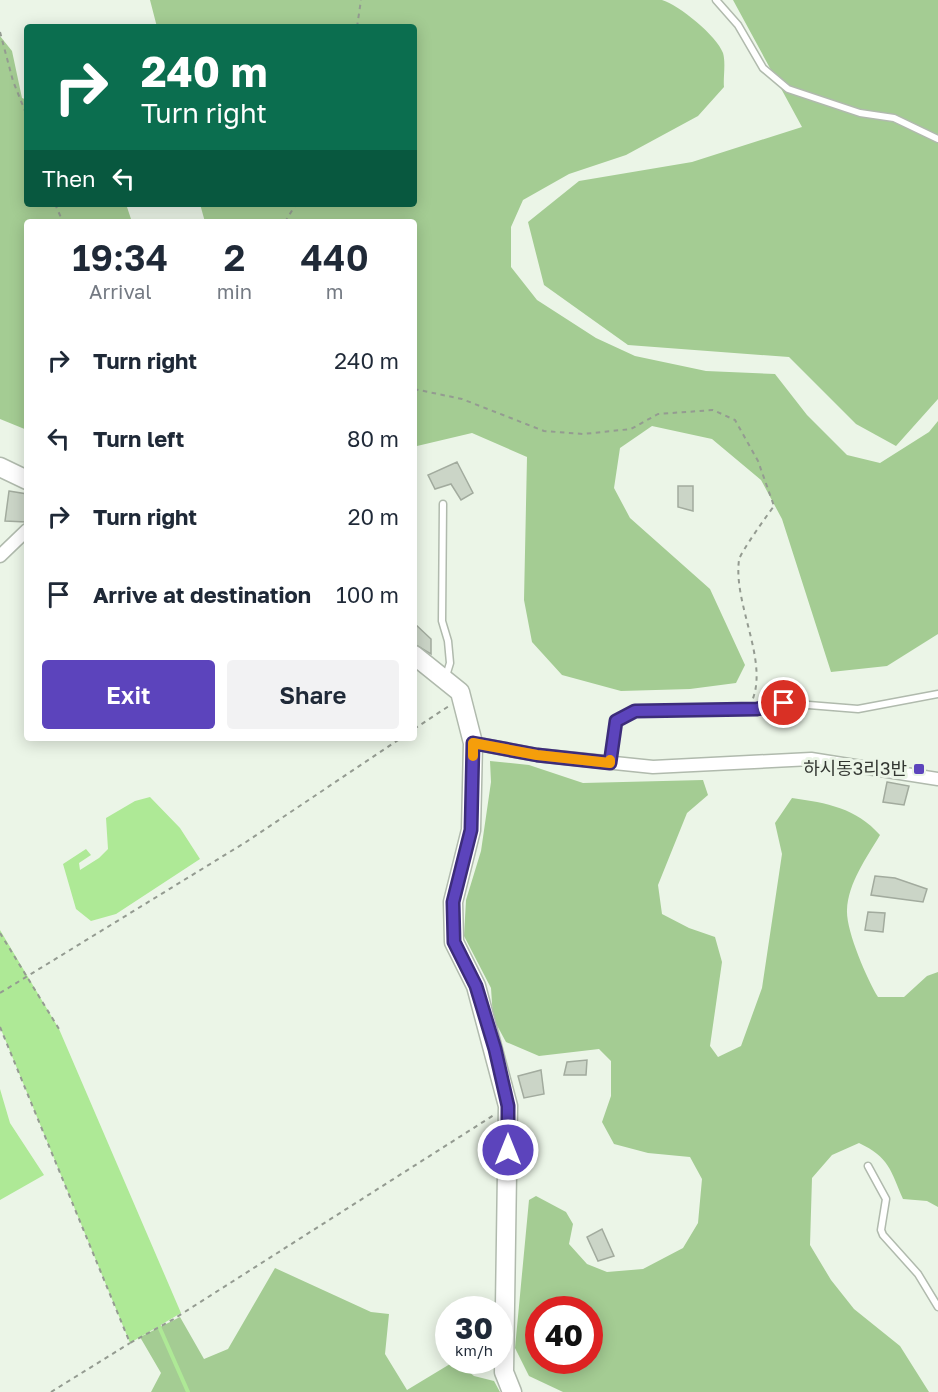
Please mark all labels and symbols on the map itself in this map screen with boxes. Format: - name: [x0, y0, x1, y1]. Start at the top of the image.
- pin: [758, 677, 809, 728]
- place label: 하시동3리3반: [803, 757, 907, 779]
- marker: 하시동3리3반: [912, 762, 926, 776]
- position arrow: [476, 1118, 540, 1182]
- speed limit sign: 40: [525, 1296, 603, 1374]

